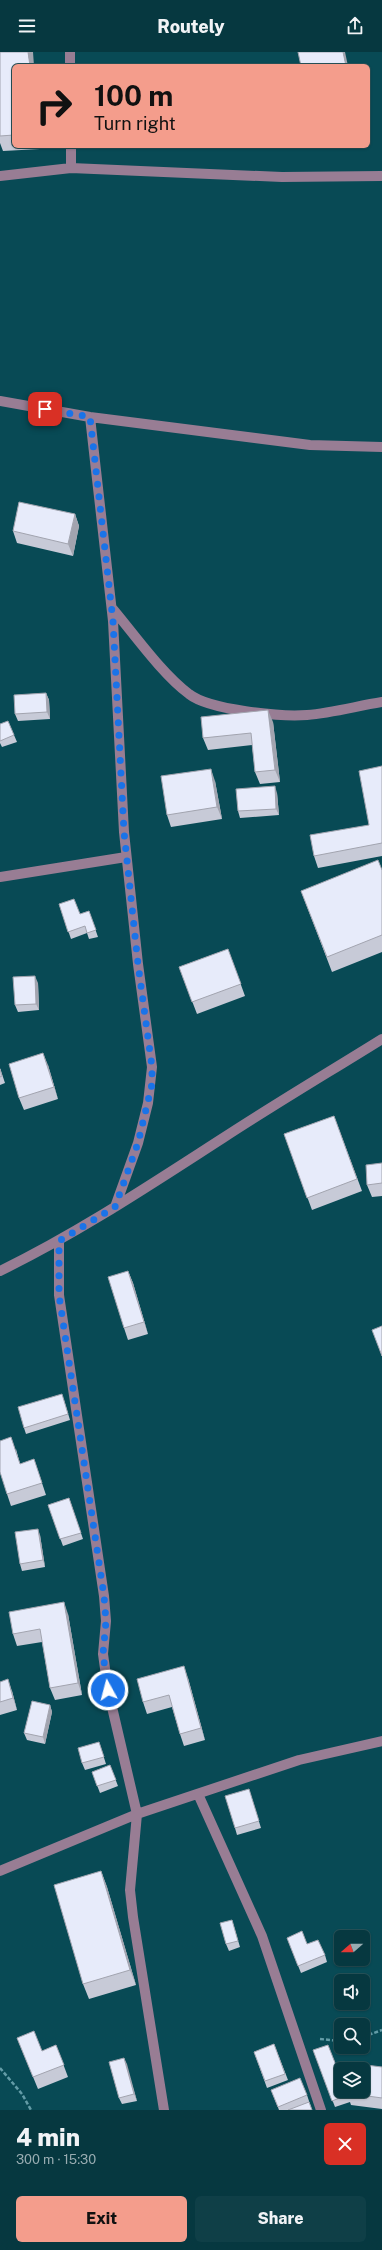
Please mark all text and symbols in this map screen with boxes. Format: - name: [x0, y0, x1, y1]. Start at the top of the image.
- icon: menu: [16, 15, 38, 37]
- icon: share: [344, 15, 366, 37]
- text: Routely: [157, 16, 225, 37]
- text: 100 m: [94, 79, 173, 112]
- icon: right: [28, 80, 80, 132]
- text: Turn right: [94, 113, 176, 134]
- pin: [28, 392, 62, 426]
- icon: arrive: [34, 398, 56, 420]
- position arrow: [87, 1669, 129, 1711]
- north arrow: [334, 1930, 370, 1966]
- map controls: [334, 1930, 370, 2098]
- button: sound: [334, 1974, 370, 2010]
- button: search: [334, 2018, 370, 2054]
- button: layers: [334, 2062, 370, 2098]
- text: 4 min: [16, 2123, 80, 2151]
- button: close: [324, 2123, 366, 2165]
- text: 300 m · 15:30: [16, 2152, 96, 2167]
- button: Exit: [16, 2196, 187, 2242]
- button: Share: [195, 2196, 366, 2242]

